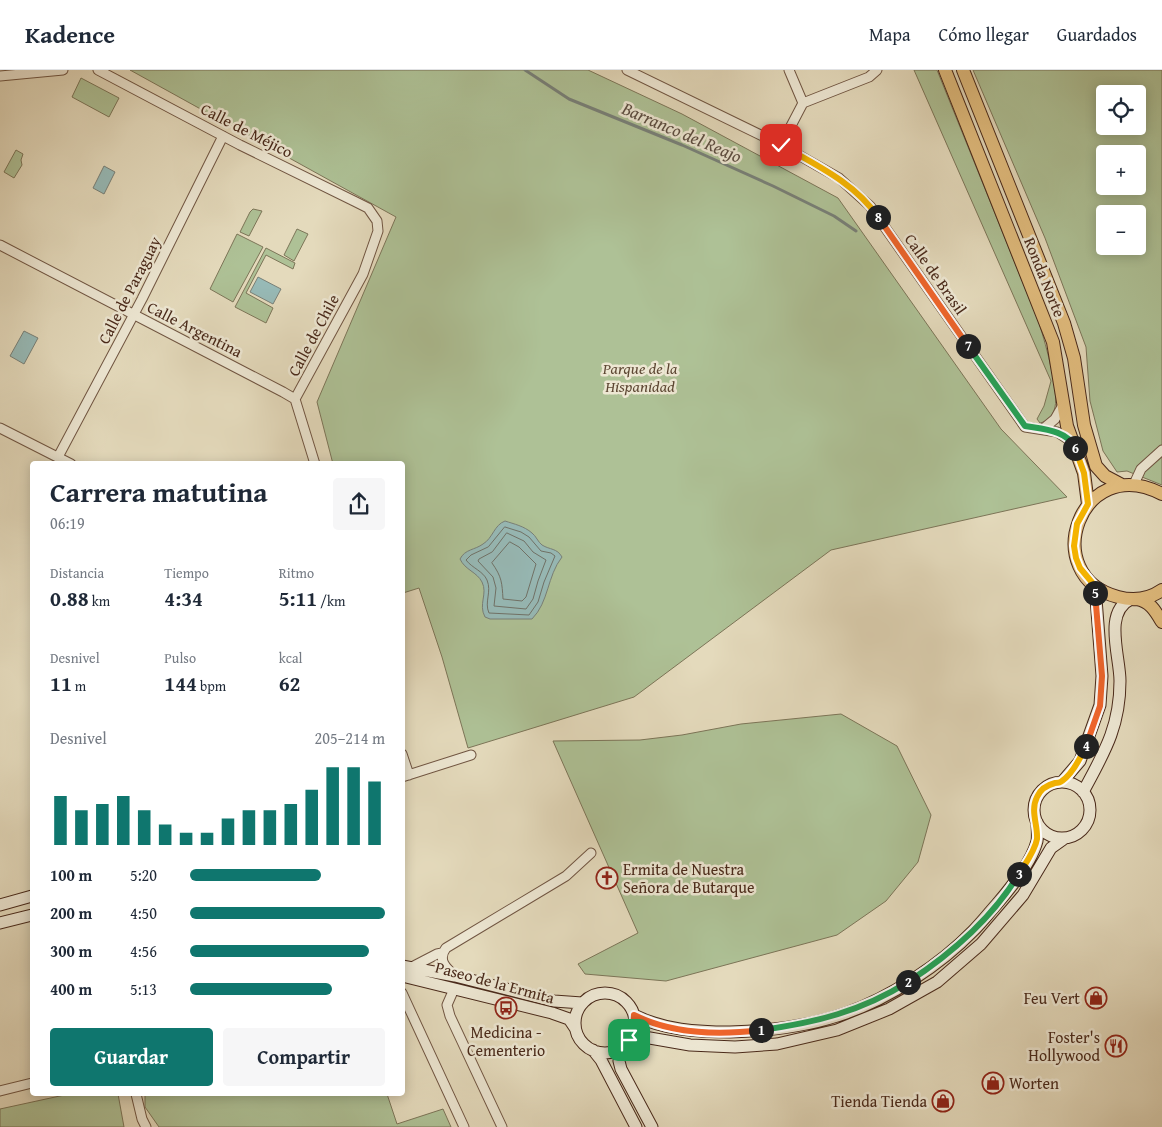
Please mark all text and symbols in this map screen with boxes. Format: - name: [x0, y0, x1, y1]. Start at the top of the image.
- text: Kadence: [25, 17, 115, 52]
- text: Mapa: [869, 21, 911, 48]
- text: Cómo llegar: [939, 21, 1029, 48]
- text: Guardados: [1057, 21, 1137, 48]
- map controls: [1096, 85, 1146, 255]
- button: locate: [1096, 85, 1146, 135]
- water label: Barranco del Reajo: [617, 94, 746, 169]
- street label: Calle de Méjico: [197, 96, 297, 164]
- pin: [760, 124, 802, 166]
- icon: check: [767, 131, 795, 159]
- button: +: [1096, 145, 1146, 195]
- pin: 8: [866, 204, 890, 230]
- button: −: [1096, 205, 1146, 255]
- text: 8: [875, 207, 882, 227]
- street label: Calle de Brasil: [899, 229, 973, 320]
- street label: Calle de Paraguay: [91, 232, 167, 348]
- street label: Ronda Norte: [1018, 233, 1072, 321]
- street label: Calle de Chile: [281, 290, 345, 380]
- street label: Calle Argentina: [143, 295, 247, 363]
- pin: 7: [956, 334, 980, 358]
- text: 7: [965, 336, 972, 356]
- park label: Parque de la Hispanidad: [602, 356, 678, 398]
- pin: 6: [1062, 436, 1088, 460]
- text: 6: [1072, 438, 1079, 458]
- text: Carrera matutina: [50, 471, 268, 512]
- button: share: [333, 478, 385, 530]
- text: 06:19: [50, 511, 85, 535]
- text: Distancia: [50, 563, 104, 583]
- text: Tiempo: [164, 563, 209, 583]
- text: Ritmo: [279, 563, 314, 583]
- pin: 5: [1082, 580, 1108, 606]
- text: 0.88: [50, 583, 89, 614]
- text: 4:34: [164, 583, 203, 614]
- text: 5:11: [279, 583, 317, 614]
- text: 5: [1092, 583, 1099, 603]
- text: km: [89, 591, 110, 611]
- text: /km: [317, 591, 345, 611]
- text: Desnivel: [50, 648, 100, 668]
- text: Pulso: [164, 648, 196, 668]
- text: kcal: [279, 648, 303, 668]
- text: 11: [50, 668, 72, 699]
- text: 144: [164, 668, 197, 699]
- text: 62: [279, 668, 300, 699]
- text: m: [72, 676, 86, 696]
- text: bpm: [197, 676, 226, 696]
- text: Desnivel: [50, 726, 107, 750]
- text: 205–214 m: [315, 726, 385, 750]
- pin: 4: [1074, 734, 1098, 758]
- text: 4: [1083, 736, 1090, 756]
- place label: Ermita de Nuestra Señora de Butarque: [623, 857, 754, 899]
- pin: 3: [1006, 862, 1032, 886]
- text: 100 m: [50, 863, 92, 887]
- text: 5:20: [130, 863, 157, 887]
- text: 3: [1016, 864, 1023, 884]
- church icon: Ermita de Nuestra Señora de Butarque: [595, 866, 619, 890]
- text: 200 m: [50, 901, 92, 925]
- text: 4:50: [130, 901, 157, 925]
- text: 300 m: [50, 939, 92, 963]
- text: 4:56: [130, 939, 157, 963]
- street label: Paseo de la Ermita: [433, 955, 558, 1010]
- pin: 2: [896, 970, 920, 994]
- text: 2: [905, 972, 912, 992]
- text: 400 m: [50, 977, 92, 1001]
- text: 5:13: [130, 977, 157, 1001]
- place label: Feu Vert: [1024, 986, 1080, 1010]
- shop icon: Feu Vert: [1084, 986, 1108, 1010]
- bus stop icon: Medicina - Cementerio: [494, 996, 518, 1020]
- pin: 1: [748, 1018, 774, 1042]
- pin: [608, 1019, 650, 1061]
- place label: Medicina - Cementerio: [467, 1020, 545, 1062]
- text: 1: [758, 1020, 765, 1040]
- place label: Foster's Hollywood: [1028, 1025, 1100, 1067]
- icon: arrive: [615, 1026, 643, 1054]
- button: Guardar: [50, 1028, 213, 1086]
- button: Compartir: [223, 1028, 385, 1086]
- restaurant icon: Foster's Hollywood: [1104, 1034, 1128, 1058]
- shop icon: Worten: [981, 1071, 1005, 1095]
- place label: Worten: [1009, 1071, 1059, 1095]
- place label: Tienda Tienda: [831, 1089, 927, 1113]
- shop icon: Tienda Tienda: [931, 1089, 955, 1113]

